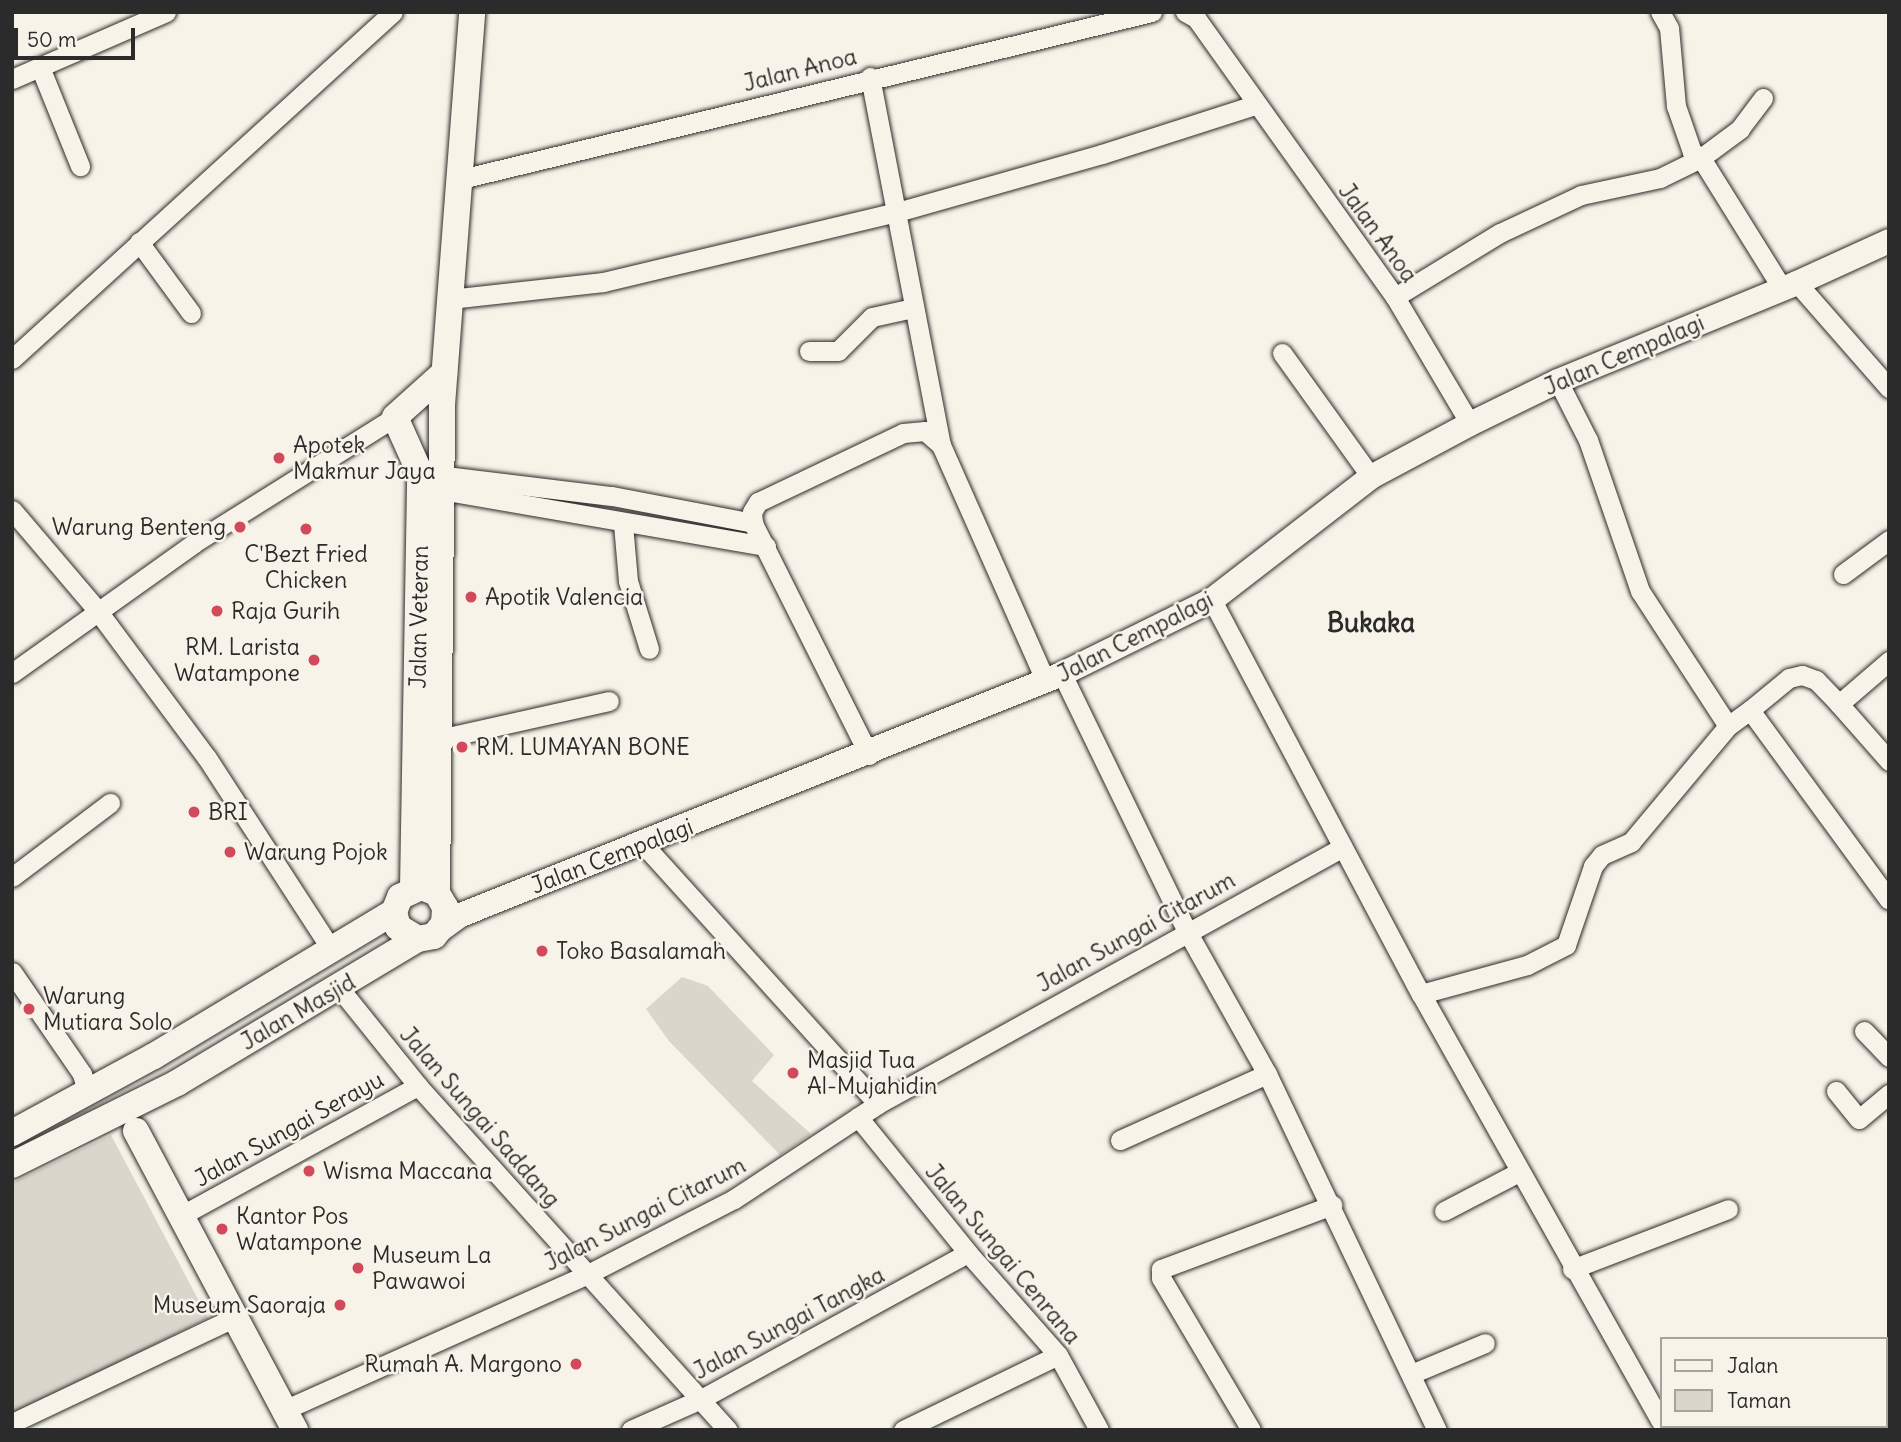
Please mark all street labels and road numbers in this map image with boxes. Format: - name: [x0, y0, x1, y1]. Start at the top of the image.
- street label: Jalan Anoa: [740, 43, 860, 97]
- street label: Jalan Anoa: [1333, 178, 1423, 288]
- street label: Jalan Cempalagi: [1540, 309, 1708, 401]
- street label: Jalan Veteran: [404, 545, 434, 689]
- street label: Jalan Cempalagi: [1052, 586, 1218, 688]
- street label: Jalan Cempalagi: [527, 812, 697, 900]
- street label: Jalan Sungai Citarum: [1032, 866, 1240, 998]
- street label: Jalan Masjid: [236, 968, 360, 1056]
- street label: Jalan Sungai Saddang: [394, 1021, 566, 1213]
- street label: Jalan Sungai Serayu: [190, 1066, 388, 1192]
- street label: Jalan Sungai Citarum: [540, 1151, 750, 1277]
- street label: Jalan Sungai Cenrana: [919, 1158, 1087, 1350]
- street label: Jalan Sungai Tangka: [689, 1261, 889, 1385]

